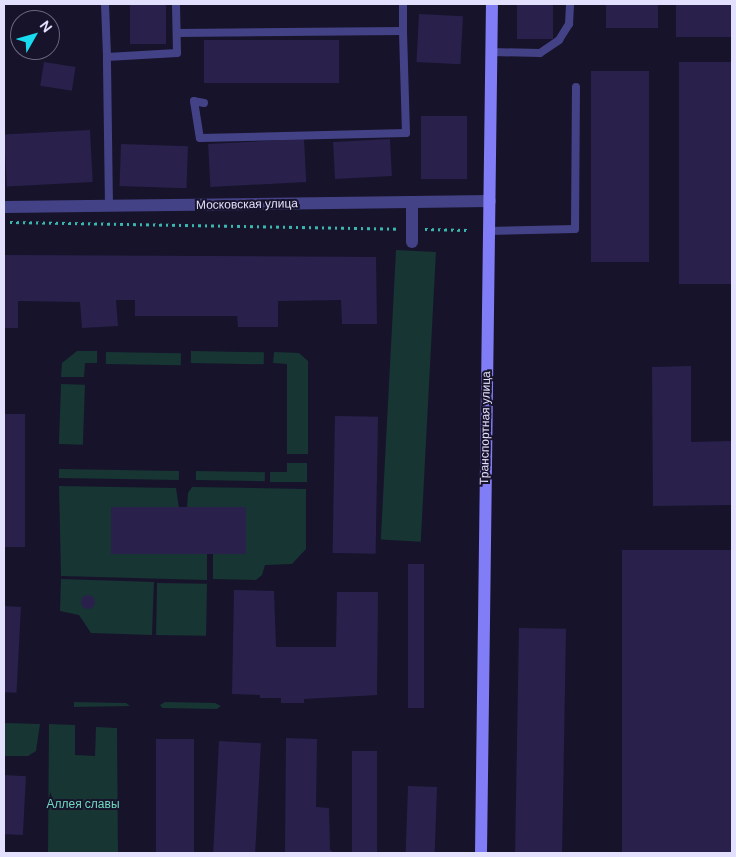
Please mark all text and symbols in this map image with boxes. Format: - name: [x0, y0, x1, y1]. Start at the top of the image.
- north arrow: [10, 10, 60, 60]
- text: N: [36, 17, 56, 36]
- street label: Московская улица: [196, 197, 298, 213]
- street label: Транспортная улица: [478, 371, 494, 485]
- park label: Аллея славы: [46, 798, 120, 812]

